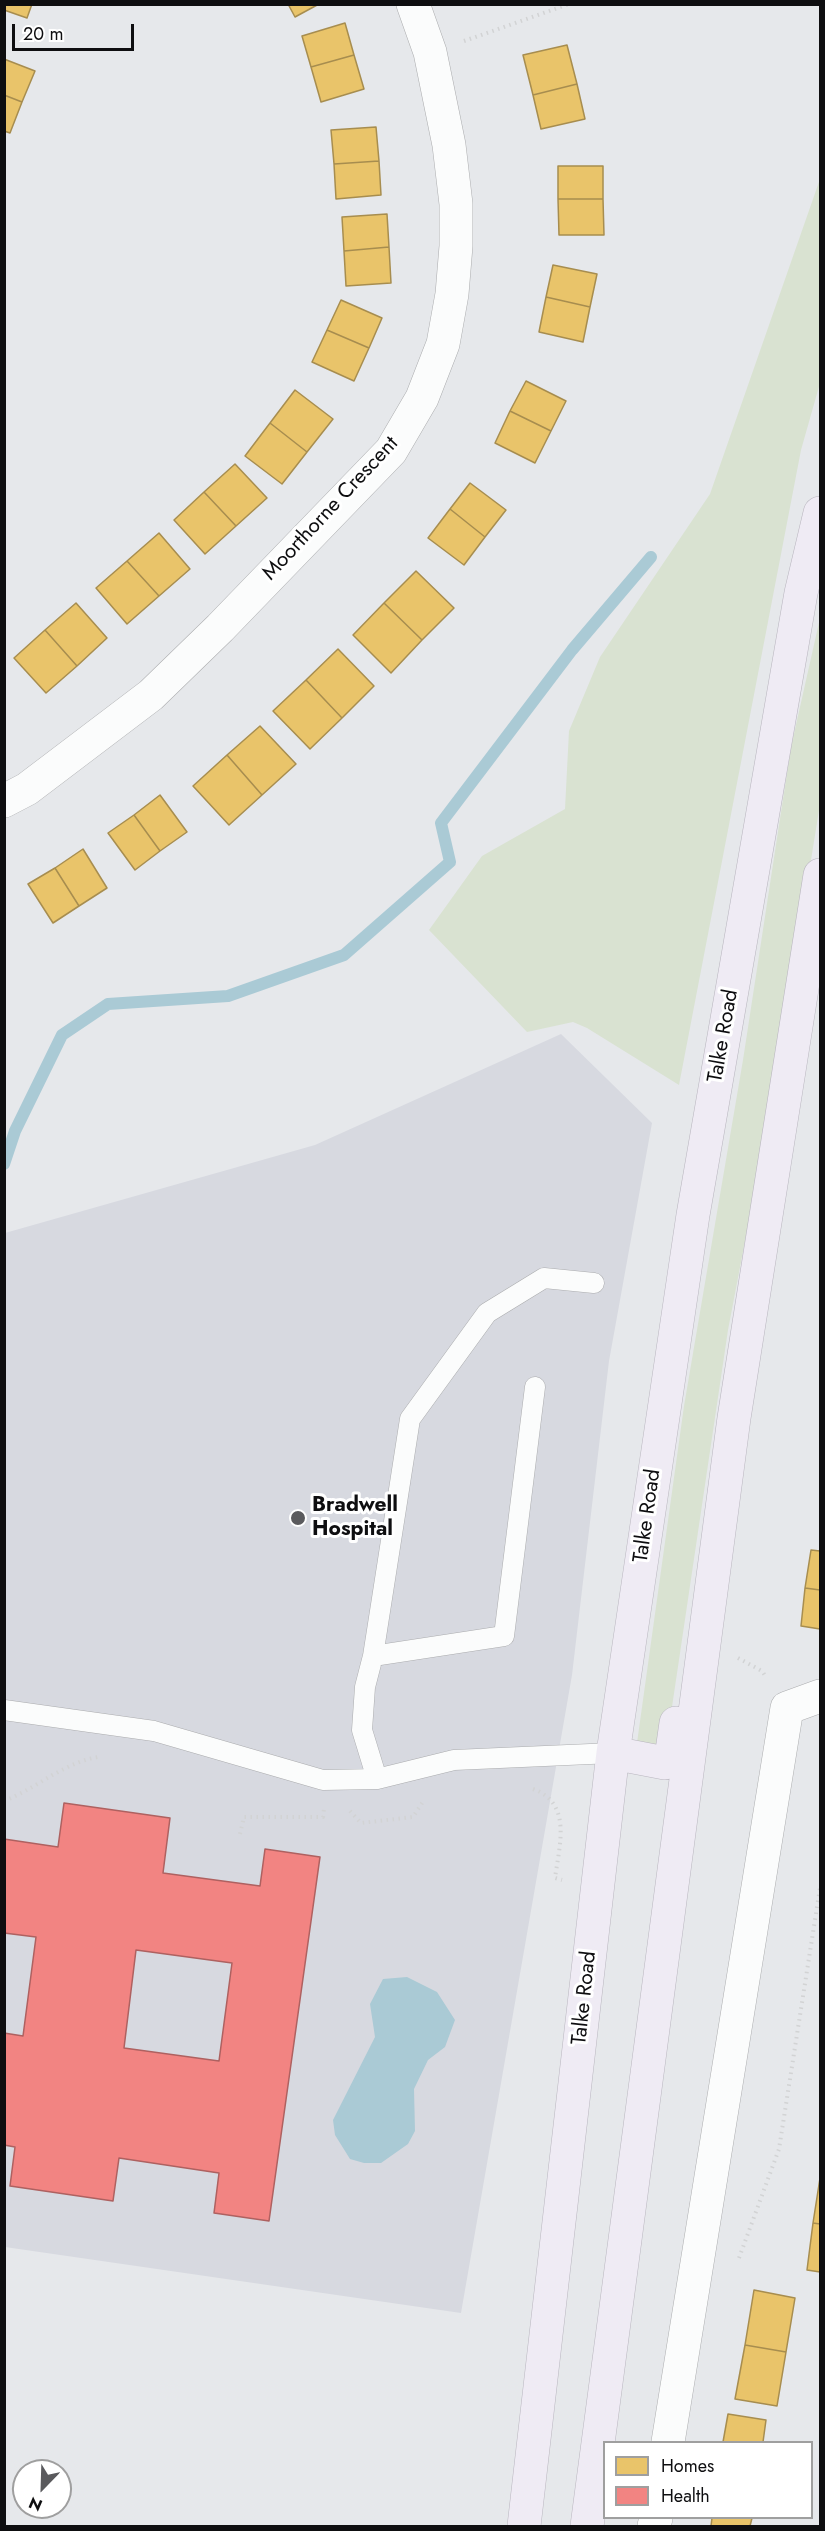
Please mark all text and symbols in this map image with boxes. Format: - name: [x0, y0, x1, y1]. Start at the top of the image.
- scale bar: [15, 12, 136, 50]
- text: 20 m: [23, 21, 63, 47]
- street label: Moorthorne Crescent: [258, 432, 404, 586]
- street label: Talke Road: [703, 988, 745, 1084]
- street label: Talke Road: [629, 1468, 667, 1564]
- place label: Bradwell Hospital: [312, 1493, 398, 1543]
- marker: Bradwell Hospital: [289, 1509, 307, 1527]
- street label: Talke Road: [568, 1950, 602, 2046]
- legend: [603, 2441, 813, 2519]
- text: Homes: [661, 2453, 714, 2479]
- north arrow: [12, 2459, 72, 2519]
- text: Health: [661, 2483, 710, 2509]
- text: N: [25, 2491, 46, 2517]

